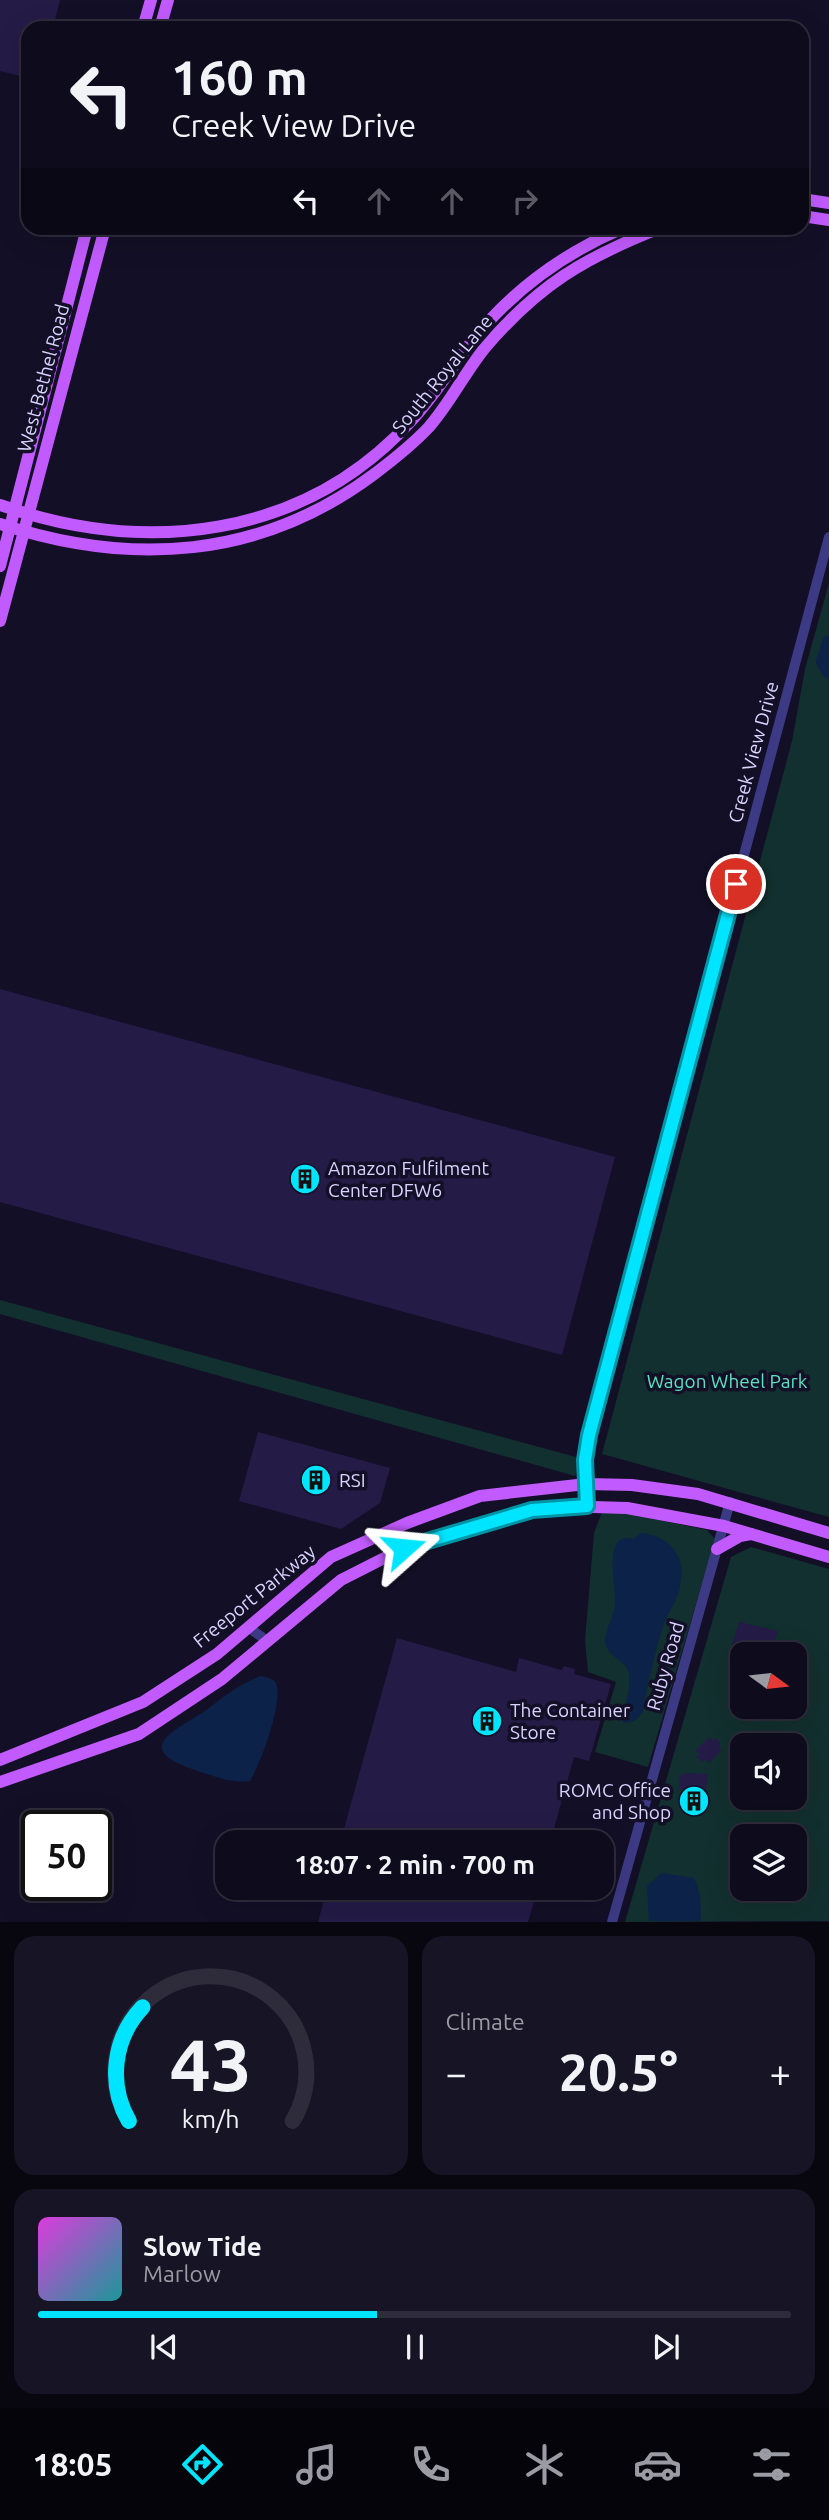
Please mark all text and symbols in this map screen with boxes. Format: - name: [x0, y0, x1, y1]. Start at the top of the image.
- icon: left: [56, 49, 147, 140]
- text: 160 m: [171, 49, 308, 104]
- text: Creek View Drive: [171, 107, 416, 143]
- icon: left: [287, 182, 325, 220]
- icon: ahead: [360, 182, 398, 220]
- icon: ahead: [433, 182, 471, 220]
- icon: right: [506, 182, 544, 220]
- street label: West Bethel Road: [13, 302, 73, 454]
- street label: South Royal Lane: [387, 310, 497, 438]
- street label: Creek View Drive: [724, 679, 782, 825]
- pin: [706, 854, 766, 914]
- icon: arrive: [717, 865, 755, 903]
- place label: Amazon Fulfilment Center DFW6: [328, 1157, 489, 1201]
- building icon: Amazon Fulfilment Center DFW6: [288, 1162, 322, 1196]
- park label: Wagon Wheel Park: [647, 1370, 808, 1392]
- building icon: RSI: [299, 1463, 333, 1497]
- place label: RSI: [339, 1469, 366, 1491]
- position arrow: [367, 1511, 441, 1585]
- street label: Freeport Parkway: [189, 1540, 319, 1652]
- street label: Ruby Road: [642, 1619, 688, 1713]
- north arrow: [730, 1642, 807, 1718]
- map controls: [730, 1642, 807, 1901]
- place label: The Container Store: [510, 1699, 630, 1743]
- building icon: The Container Store: [470, 1704, 504, 1738]
- button: sound: [730, 1733, 807, 1810]
- place label: ROMC Office and Shop: [559, 1779, 671, 1823]
- building icon: ROMC Office and Shop: [677, 1784, 711, 1818]
- speed limit sign: 50: [21, 1810, 112, 1901]
- button: layers: [730, 1824, 807, 1901]
- text: 18:07 · 2 min · 700 m: [294, 1850, 535, 1879]
- text: Climate: [446, 2009, 525, 2034]
- text: 43: [170, 2024, 252, 2106]
- text: 20.5°: [559, 2043, 678, 2101]
- text: −: [446, 2052, 467, 2094]
- text: +: [770, 2052, 791, 2094]
- text: km/h: [182, 2105, 240, 2133]
- text: Slow Tide: [143, 2232, 262, 2261]
- text: Marlow: [143, 2261, 221, 2286]
- icon: previous: [145, 2328, 183, 2366]
- icon: pause: [396, 2328, 434, 2366]
- icon: next: [647, 2328, 685, 2366]
- icon: directions: [178, 2440, 227, 2489]
- icon: music: [292, 2440, 341, 2489]
- icon: phone: [406, 2440, 455, 2489]
- icon: climate: [520, 2440, 569, 2489]
- icon: car: [633, 2440, 682, 2489]
- icon: filters: [747, 2440, 796, 2489]
- text: 18:05: [32, 2446, 113, 2482]

